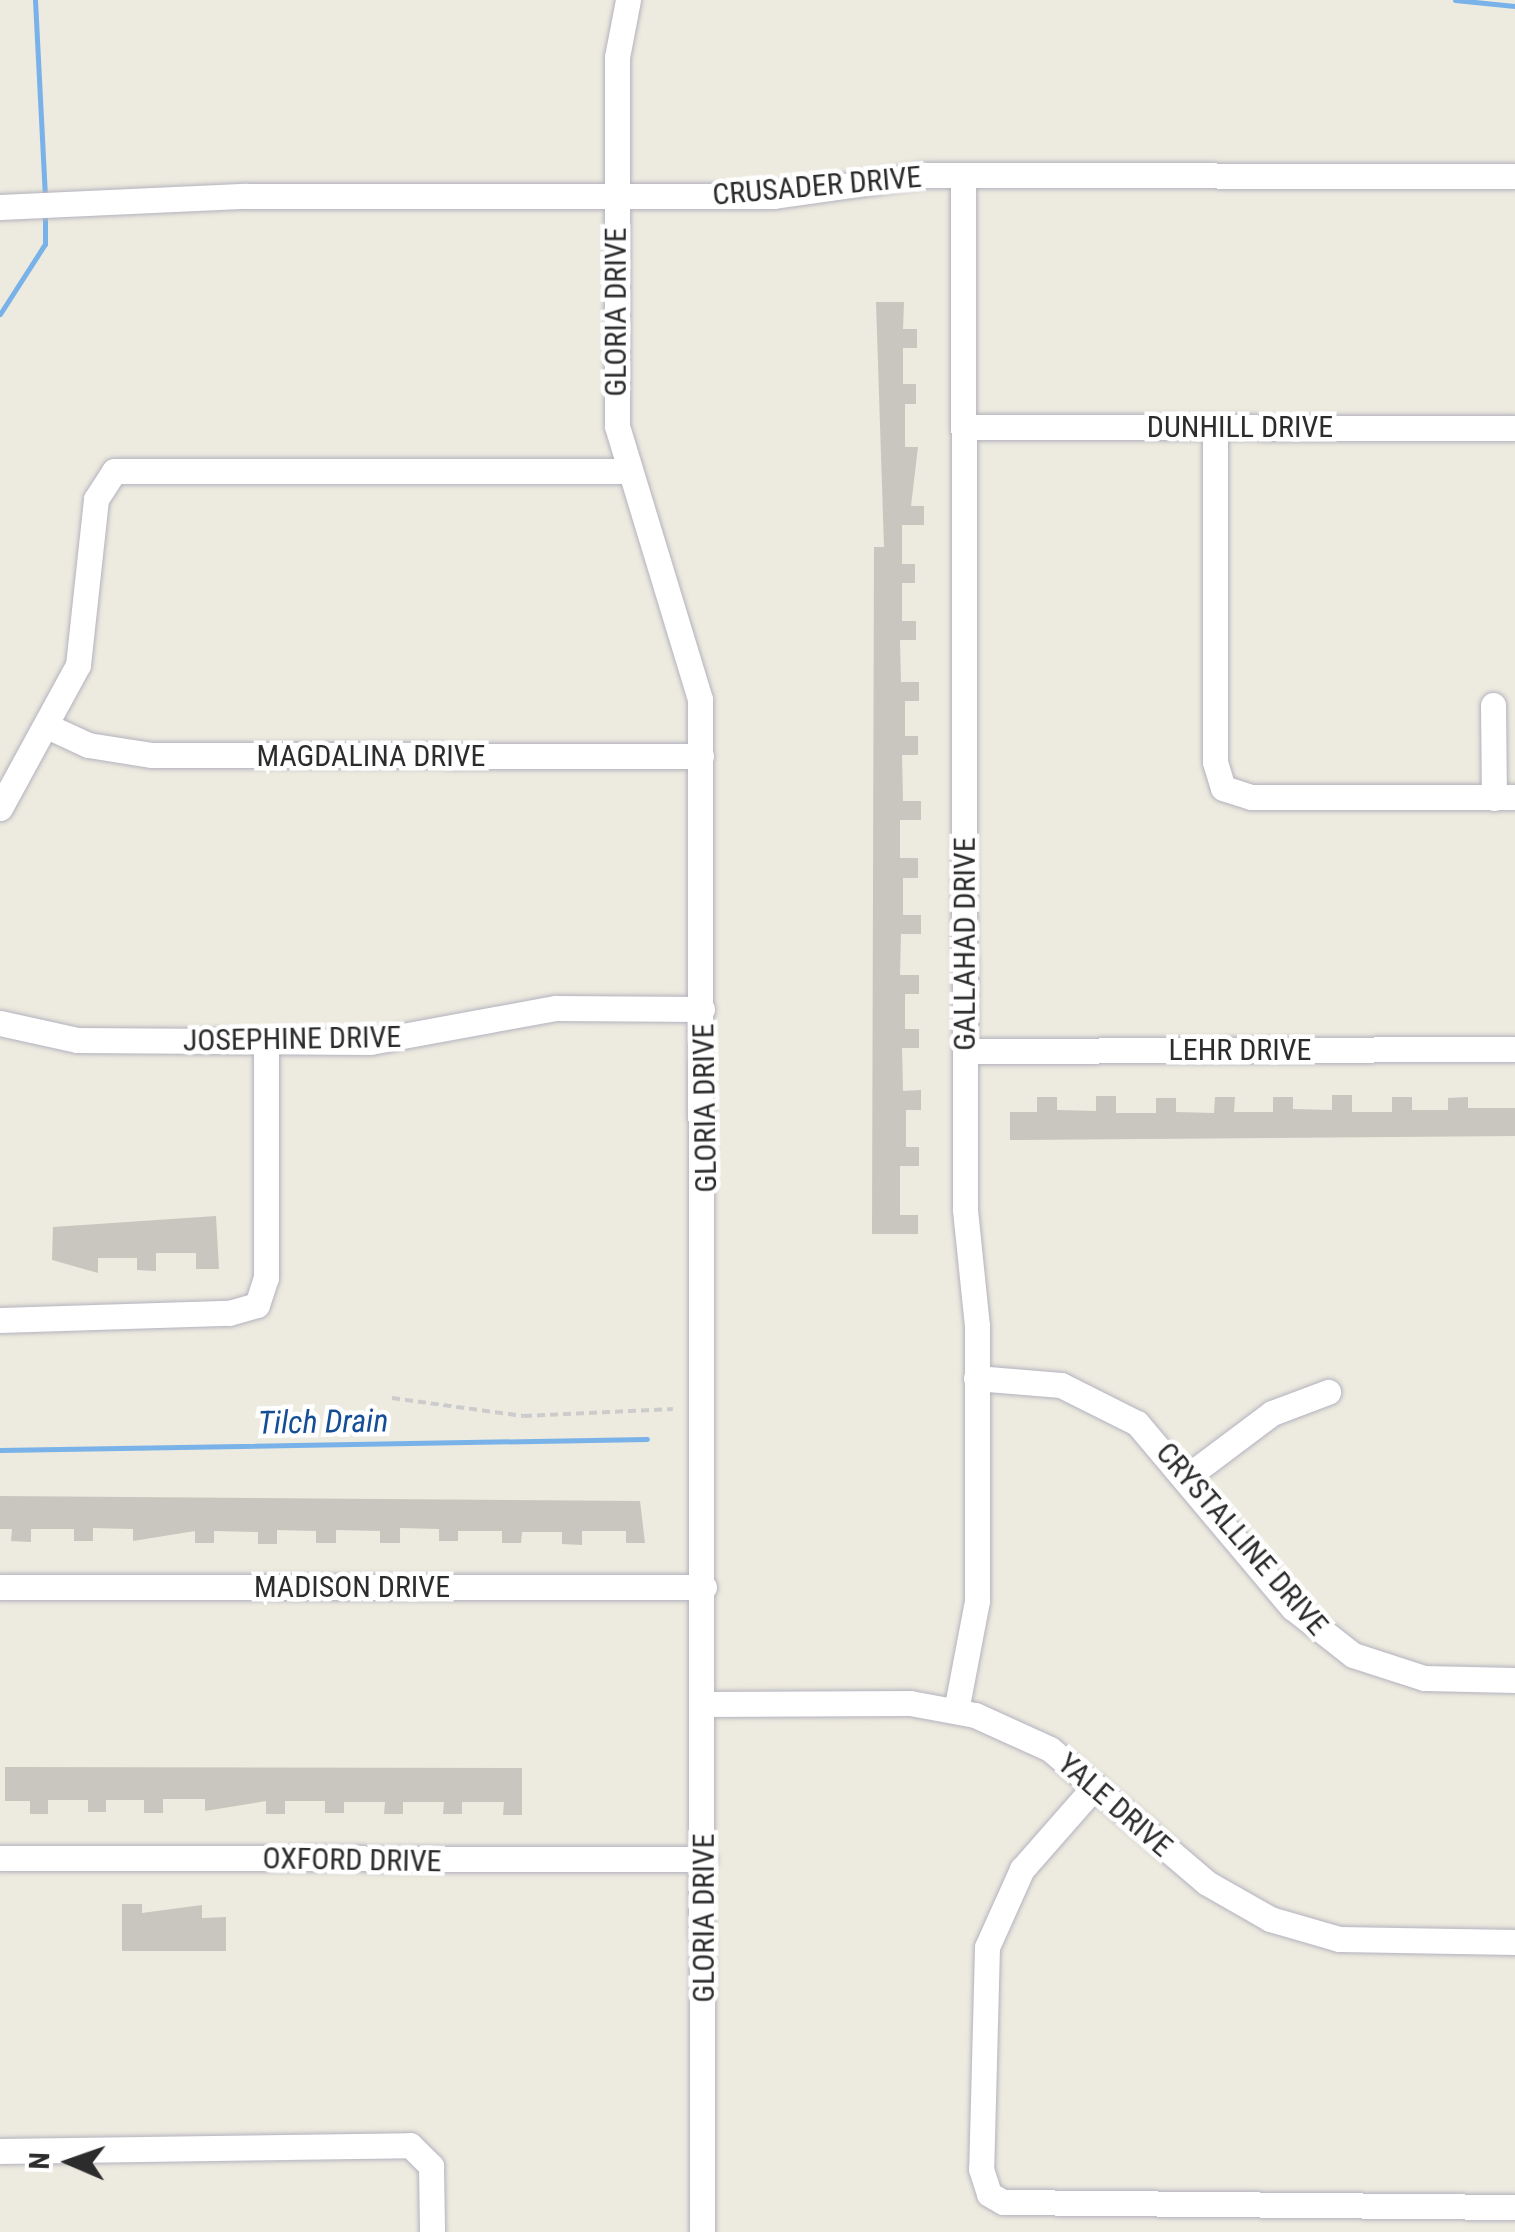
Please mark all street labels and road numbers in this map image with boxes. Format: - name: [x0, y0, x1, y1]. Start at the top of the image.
- street label: CRUSADER DRIVE: [711, 159, 923, 213]
- street label: GLORIA DRIVE: [598, 227, 634, 397]
- street label: DUNHILL DRIVE: [1147, 409, 1333, 445]
- street label: MAGDALINA DRIVE: [257, 738, 485, 774]
- street label: GALLAHAD DRIVE: [947, 837, 983, 1051]
- street label: JOSEPHINE DRIVE: [183, 1019, 401, 1059]
- street label: GLORIA DRIVE: [686, 1023, 724, 1193]
- street label: LEHR DRIVE: [1169, 1032, 1311, 1068]
- street label: CRYSTALLINE DRIVE: [1148, 1435, 1336, 1643]
- street label: MADISON DRIVE: [254, 1569, 450, 1605]
- street label: YALE DRIVE: [1050, 1745, 1180, 1865]
- street label: GLORIA DRIVE: [686, 1833, 722, 2003]
- street label: OXFORD DRIVE: [262, 1840, 442, 1880]

